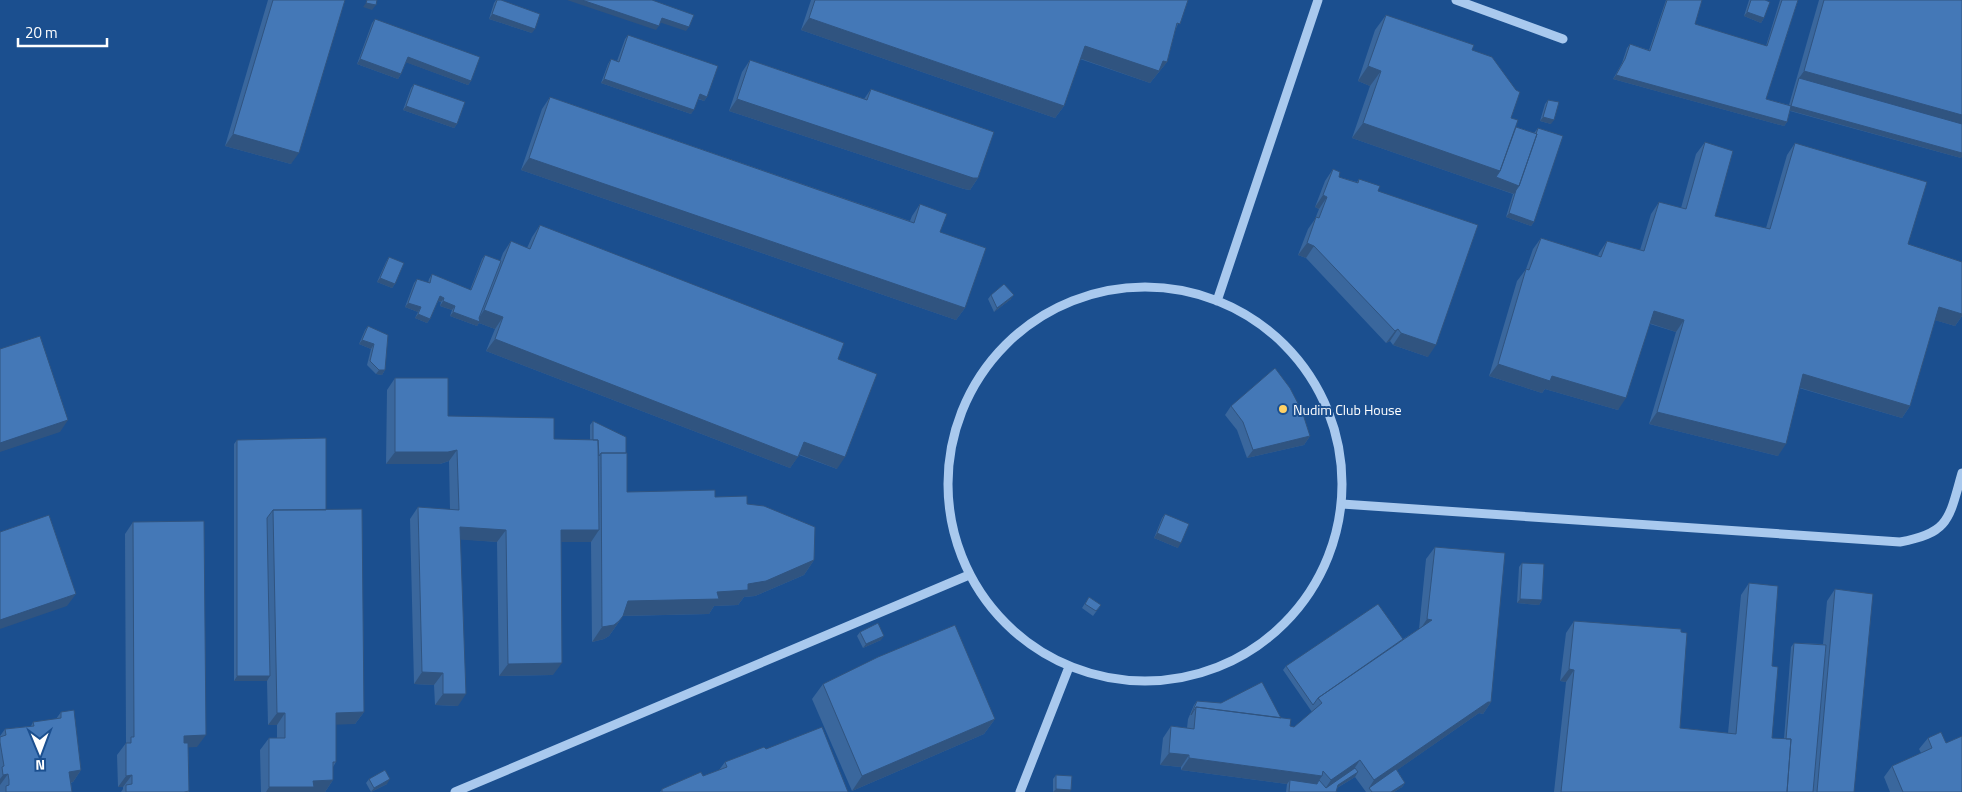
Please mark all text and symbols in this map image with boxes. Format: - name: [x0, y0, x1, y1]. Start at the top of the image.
- scale bar: [18, 15, 106, 47]
- text: 20 m: [25, 21, 58, 44]
- place label: Nudim Club House: [1293, 399, 1402, 420]
- marker: Nudim Club House: [1277, 403, 1289, 415]
- north arrow: [15, 727, 65, 777]
- text: N: [35, 755, 45, 776]

